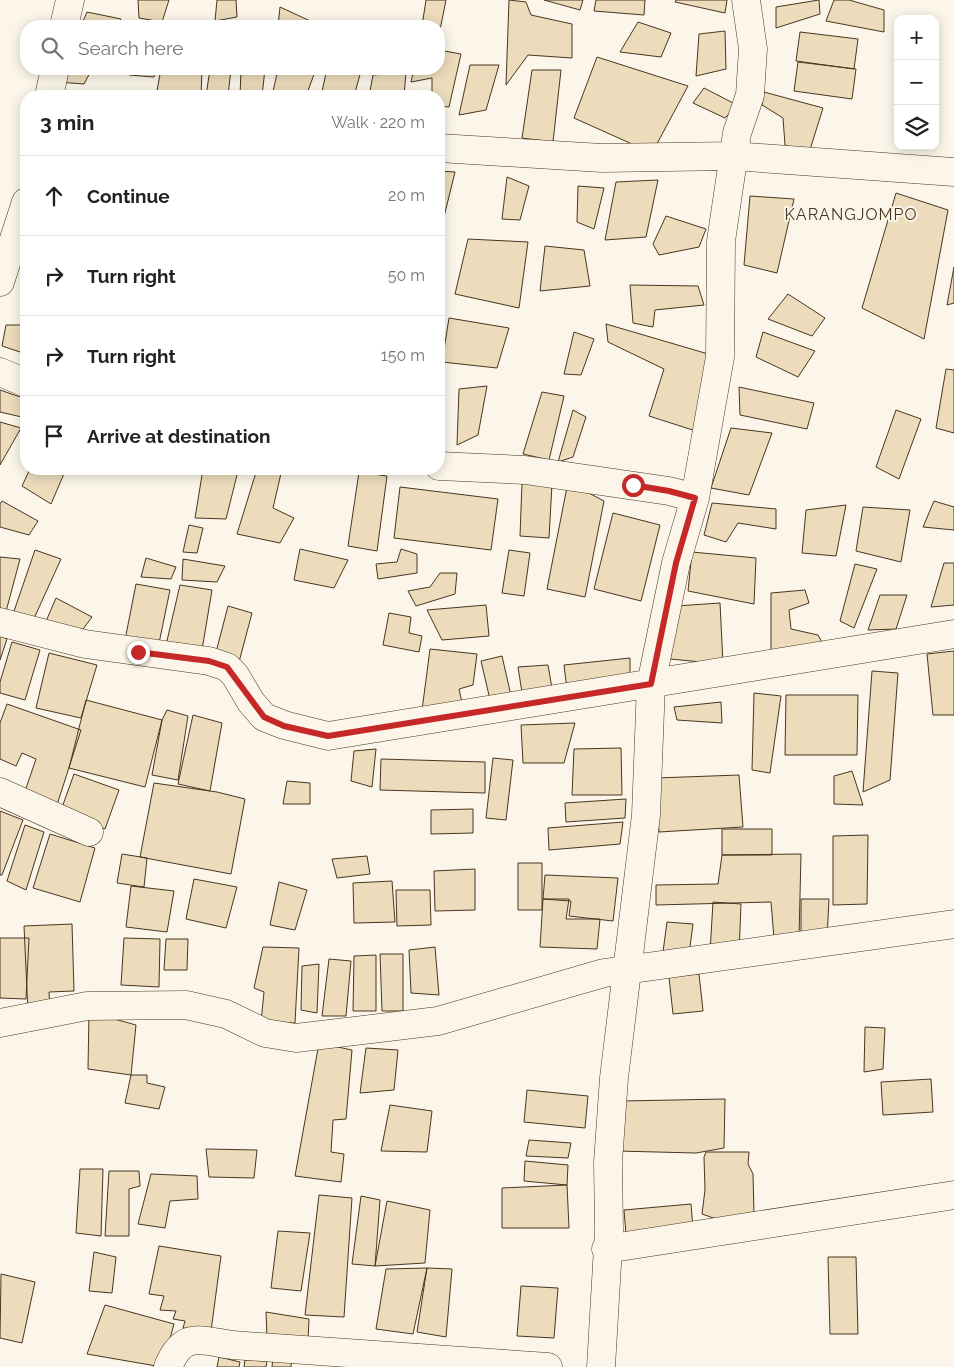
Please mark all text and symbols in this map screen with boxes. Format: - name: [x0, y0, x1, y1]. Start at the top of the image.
- map controls: [894, 15, 939, 150]
- button: +: [894, 15, 939, 60]
- search box: [20, 20, 445, 75]
- icon: search: [38, 34, 66, 62]
- text: Search here: [78, 37, 184, 59]
- button: −: [894, 60, 939, 105]
- button: layers: [894, 105, 939, 150]
- text: 3 min: [40, 110, 94, 135]
- text: Walk · 220 m: [331, 113, 425, 132]
- icon: ahead: [40, 182, 68, 210]
- text: Continue: [87, 185, 170, 207]
- text: 20 m: [388, 186, 425, 205]
- district label: KARANGJOMPO: [785, 205, 917, 224]
- icon: right: [40, 262, 68, 290]
- text: Turn right: [87, 265, 176, 287]
- text: 50 m: [388, 266, 425, 285]
- icon: right: [40, 342, 68, 370]
- text: Turn right: [87, 345, 176, 367]
- text: 150 m: [381, 346, 425, 365]
- icon: arrive: [40, 422, 68, 450]
- text: Arrive at destination: [87, 425, 271, 447]
- route start: [622, 474, 645, 497]
- route end: [127, 641, 150, 664]

